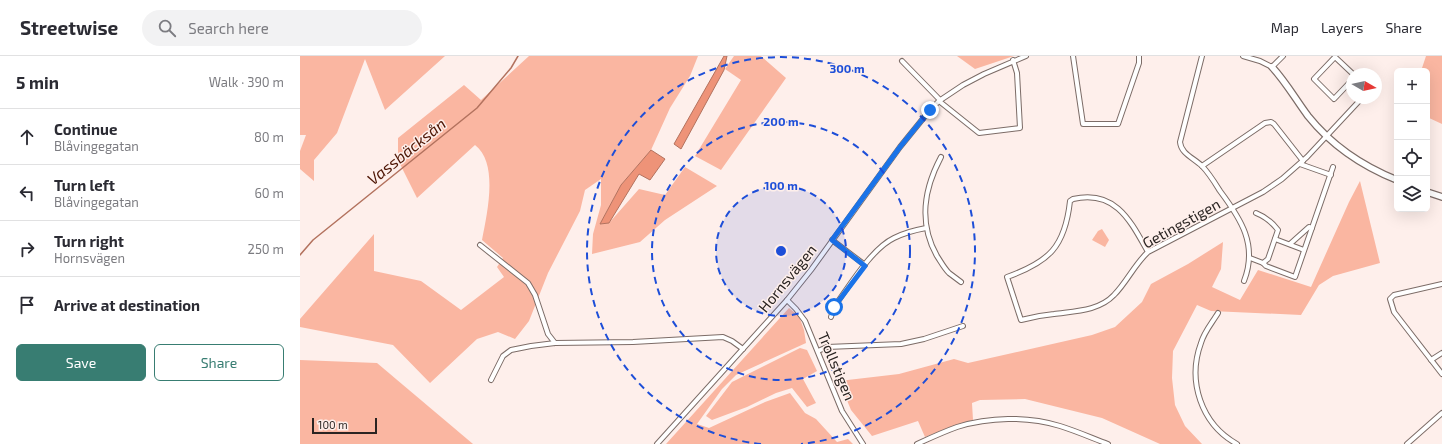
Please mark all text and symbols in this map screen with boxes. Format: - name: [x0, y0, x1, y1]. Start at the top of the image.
- search box: [142, 10, 422, 46]
- text: Streetwise: [20, 16, 118, 39]
- icon: search: [156, 17, 178, 39]
- text: Search here: [188, 19, 269, 37]
- text: Map: [1271, 19, 1299, 36]
- text: Layers: [1321, 19, 1363, 36]
- text: Share: [1385, 19, 1422, 36]
- text: 300 m: [829, 61, 865, 75]
- north arrow: [1346, 68, 1382, 104]
- map controls: [1394, 68, 1430, 212]
- button: +: [1394, 68, 1430, 104]
- text: 5 min: [16, 72, 59, 92]
- text: Walk · 390 m: [209, 74, 284, 90]
- route end: [921, 101, 939, 119]
- button: −: [1394, 104, 1430, 140]
- water label: Vassbäcksån: [363, 114, 449, 188]
- text: 200 m: [763, 114, 799, 128]
- text: Continue: [54, 120, 117, 138]
- icon: ahead: [16, 126, 38, 148]
- text: 80 m: [254, 129, 284, 145]
- text: Blåvingegatan: [54, 138, 139, 154]
- button: locate: [1394, 140, 1430, 176]
- text: Turn left: [54, 176, 115, 194]
- button: layers: [1394, 176, 1430, 212]
- text: 100 m: [764, 178, 798, 192]
- icon: left: [16, 182, 38, 204]
- text: 60 m: [254, 185, 284, 201]
- text: Blåvingegatan: [54, 194, 139, 210]
- street label: Getingstigen: [1139, 194, 1223, 252]
- text: Turn right: [54, 232, 124, 250]
- icon: right: [16, 238, 38, 260]
- street label: Hornsvägen: [754, 240, 820, 316]
- text: 250 m: [248, 241, 284, 257]
- centre of rings: [774, 244, 788, 258]
- text: Hornsvägen: [54, 250, 125, 266]
- icon: arrive: [16, 294, 38, 316]
- text: Arrive at destination: [54, 296, 200, 314]
- route start: [825, 298, 843, 316]
- street label: Trollstigen: [815, 329, 859, 403]
- button: Save: [16, 344, 146, 381]
- button: Share: [154, 344, 284, 381]
- scale bar: [312, 416, 377, 435]
- text: 100 m: [318, 418, 348, 431]

